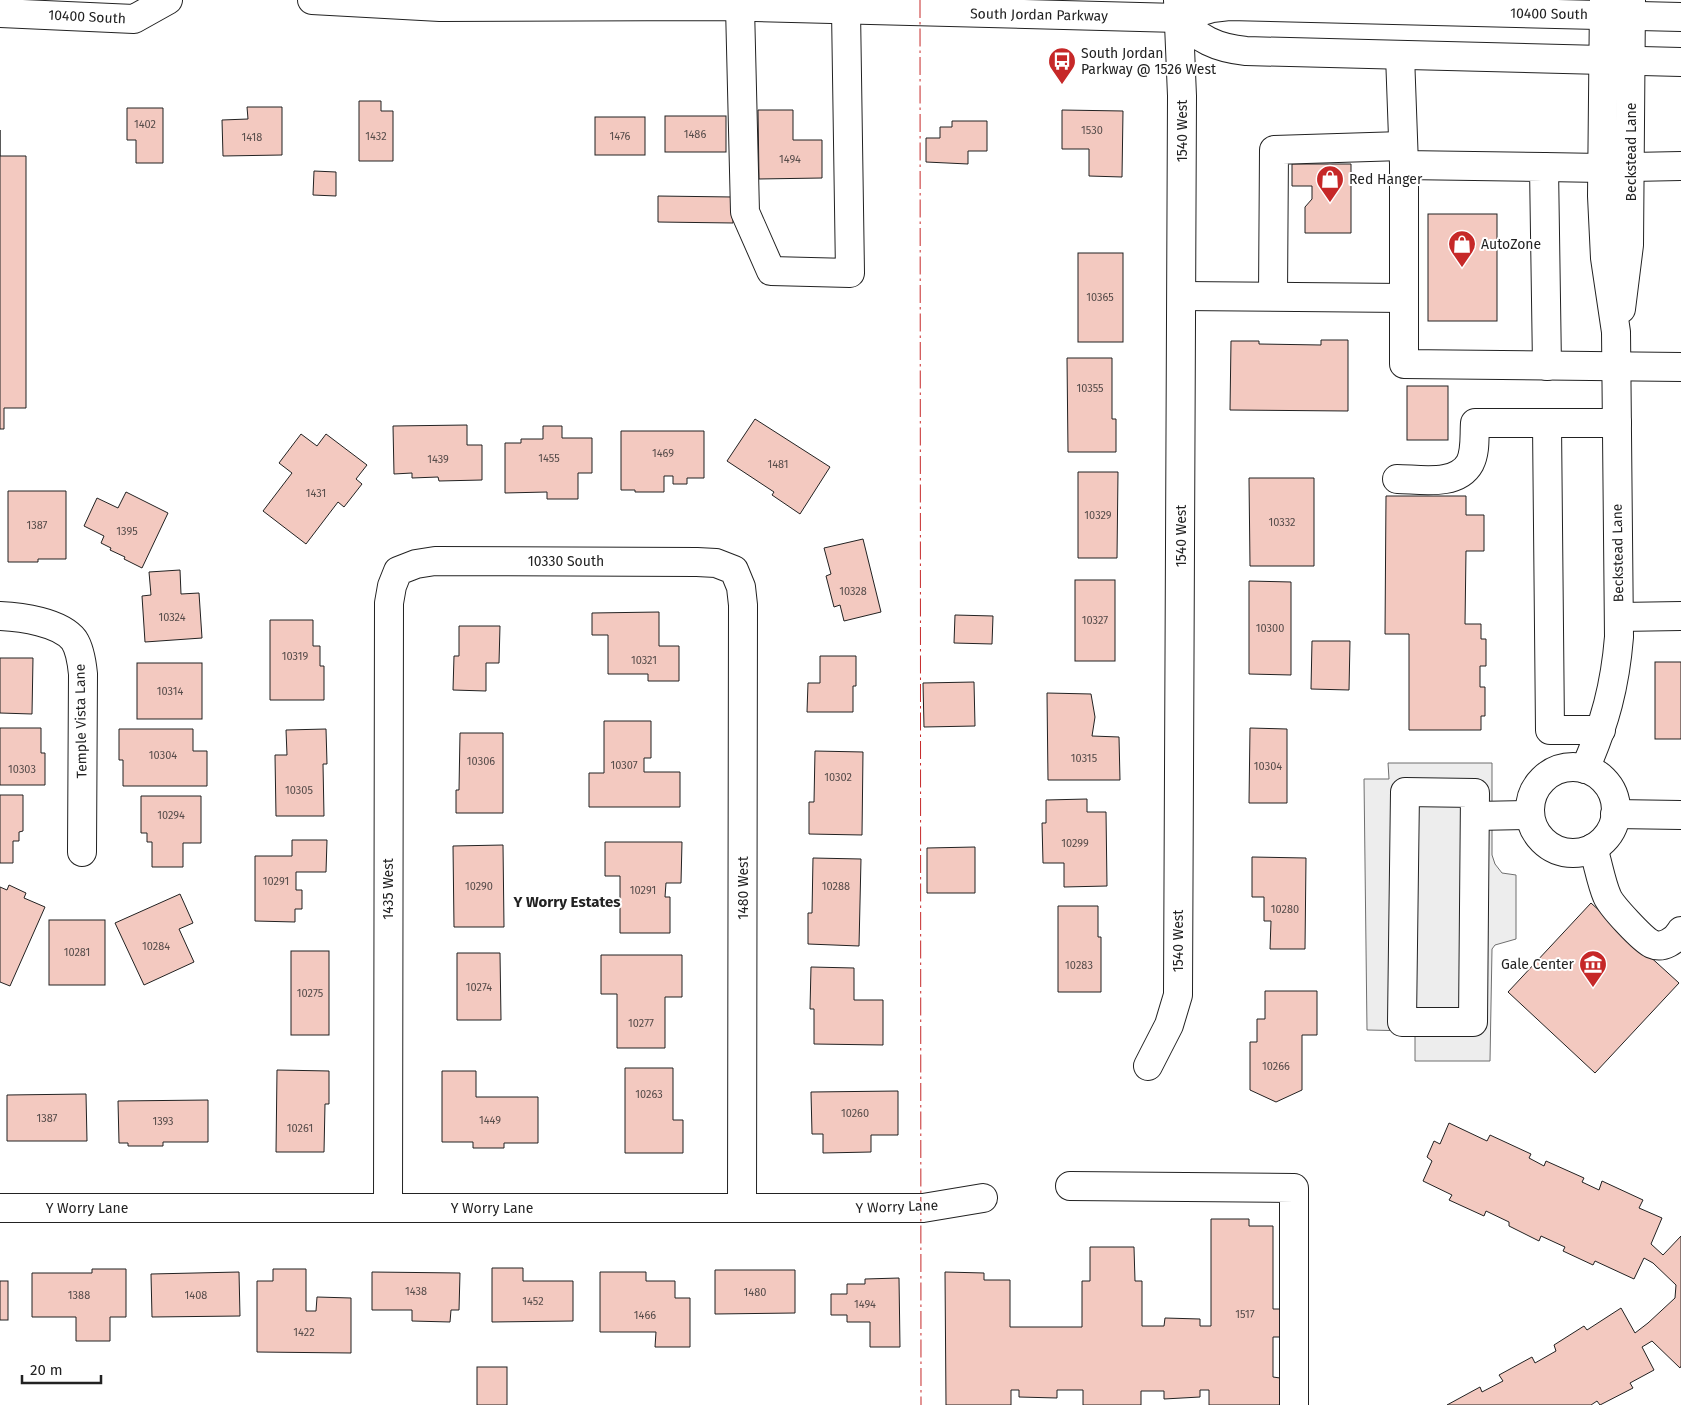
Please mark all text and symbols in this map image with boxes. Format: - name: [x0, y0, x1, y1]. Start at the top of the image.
- street label: South Jordan Parkway: [970, 5, 1108, 25]
- street label: 10400 South: [1510, 5, 1588, 23]
- street label: 10400 South: [48, 6, 126, 28]
- place label: South Jordan Parkway @ 1526 West: [1081, 45, 1217, 78]
- bus stop icon: South Jordan Parkway @ 1526 West: [1047, 46, 1077, 85]
- street label: 1540 West: [1174, 99, 1191, 162]
- street label: Beckstead Lane: [1623, 103, 1640, 201]
- house number: 1402: [134, 118, 156, 131]
- house number: 1530: [1081, 124, 1103, 137]
- house number: 1486: [684, 128, 706, 141]
- house number: 1432: [365, 130, 387, 143]
- house number: 1476: [610, 130, 631, 143]
- house number: 1418: [242, 131, 262, 144]
- house number: 1494: [779, 153, 801, 166]
- shop icon: Red Hanger: [1315, 164, 1345, 203]
- place label: Red Hanger: [1349, 171, 1423, 188]
- shop icon: AutoZone: [1447, 229, 1477, 268]
- place label: AutoZone: [1481, 236, 1541, 253]
- house number: 10365: [1086, 291, 1114, 304]
- house number: 10355: [1076, 382, 1104, 395]
- house number: 1469: [652, 447, 674, 460]
- house number: 1455: [538, 452, 560, 465]
- house number: 1439: [427, 453, 449, 466]
- house number: 1481: [767, 458, 789, 471]
- house number: 1431: [306, 487, 326, 500]
- street label: Beckstead Lane: [1609, 503, 1627, 603]
- street label: 1540 West: [1173, 504, 1190, 567]
- house number: 10329: [1084, 509, 1112, 522]
- house number: 10332: [1268, 516, 1296, 529]
- house number: 1387: [26, 519, 48, 532]
- house number: 1395: [116, 525, 138, 538]
- street label: 10330 South: [528, 553, 604, 570]
- house number: 10328: [839, 585, 867, 598]
- house number: 10324: [158, 611, 186, 624]
- house number: 10327: [1082, 614, 1108, 627]
- house number: 10300: [1256, 622, 1284, 635]
- house number: 10319: [282, 650, 308, 663]
- house number: 10321: [631, 654, 657, 667]
- street label: Temple Vista Lane: [72, 664, 90, 778]
- house number: 10314: [157, 685, 183, 698]
- house number: 10304: [149, 749, 177, 762]
- house number: 10315: [1071, 752, 1098, 765]
- house number: 10306: [467, 755, 495, 768]
- house number: 10307: [610, 759, 638, 772]
- house number: 10304: [1254, 760, 1282, 773]
- house number: 10303: [8, 763, 36, 776]
- house number: 10302: [824, 771, 852, 784]
- house number: 10305: [285, 784, 313, 797]
- house number: 10294: [157, 809, 185, 822]
- house number: 10299: [1061, 837, 1089, 850]
- street label: 1480 West: [735, 855, 752, 920]
- street label: 1435 West: [380, 857, 397, 920]
- house number: 10291: [263, 875, 289, 888]
- house number: 10290: [465, 880, 493, 893]
- house number: 10288: [822, 880, 850, 893]
- house number: 10291: [630, 884, 656, 897]
- district label: Y Worry Estates: [512, 893, 621, 911]
- house number: 10280: [1271, 903, 1299, 916]
- street label: 1540 West: [1170, 909, 1187, 972]
- house number: 10284: [142, 940, 170, 953]
- house number: 10281: [64, 946, 90, 959]
- museum icon: Gale Center: [1578, 949, 1608, 988]
- place label: Gale Center: [1501, 956, 1575, 973]
- house number: 10283: [1065, 959, 1093, 972]
- house number: 10274: [466, 981, 492, 994]
- house number: 10275: [297, 987, 324, 1000]
- house number: 10277: [628, 1017, 654, 1030]
- house number: 10266: [1262, 1060, 1290, 1073]
- house number: 10263: [635, 1088, 663, 1101]
- house number: 10260: [841, 1107, 869, 1120]
- house number: 1387: [36, 1112, 58, 1125]
- house number: 1449: [479, 1114, 501, 1127]
- house number: 1393: [152, 1115, 174, 1128]
- house number: 10261: [287, 1122, 313, 1135]
- street label: Y Worry Lane: [855, 1197, 939, 1217]
- street label: Y Worry Lane: [46, 1200, 128, 1217]
- street label: Y Worry Lane: [451, 1200, 533, 1217]
- house number: 1438: [405, 1285, 427, 1298]
- house number: 1480: [744, 1286, 766, 1299]
- house number: 1388: [68, 1289, 90, 1302]
- house number: 1408: [185, 1289, 207, 1302]
- house number: 1452: [522, 1295, 544, 1308]
- house number: 1494: [854, 1298, 876, 1311]
- house number: 1517: [1235, 1308, 1255, 1321]
- house number: 1466: [634, 1309, 656, 1322]
- house number: 1422: [293, 1326, 315, 1339]
- scale bar: [22, 1352, 101, 1384]
- text: 20 m: [30, 1361, 63, 1379]

